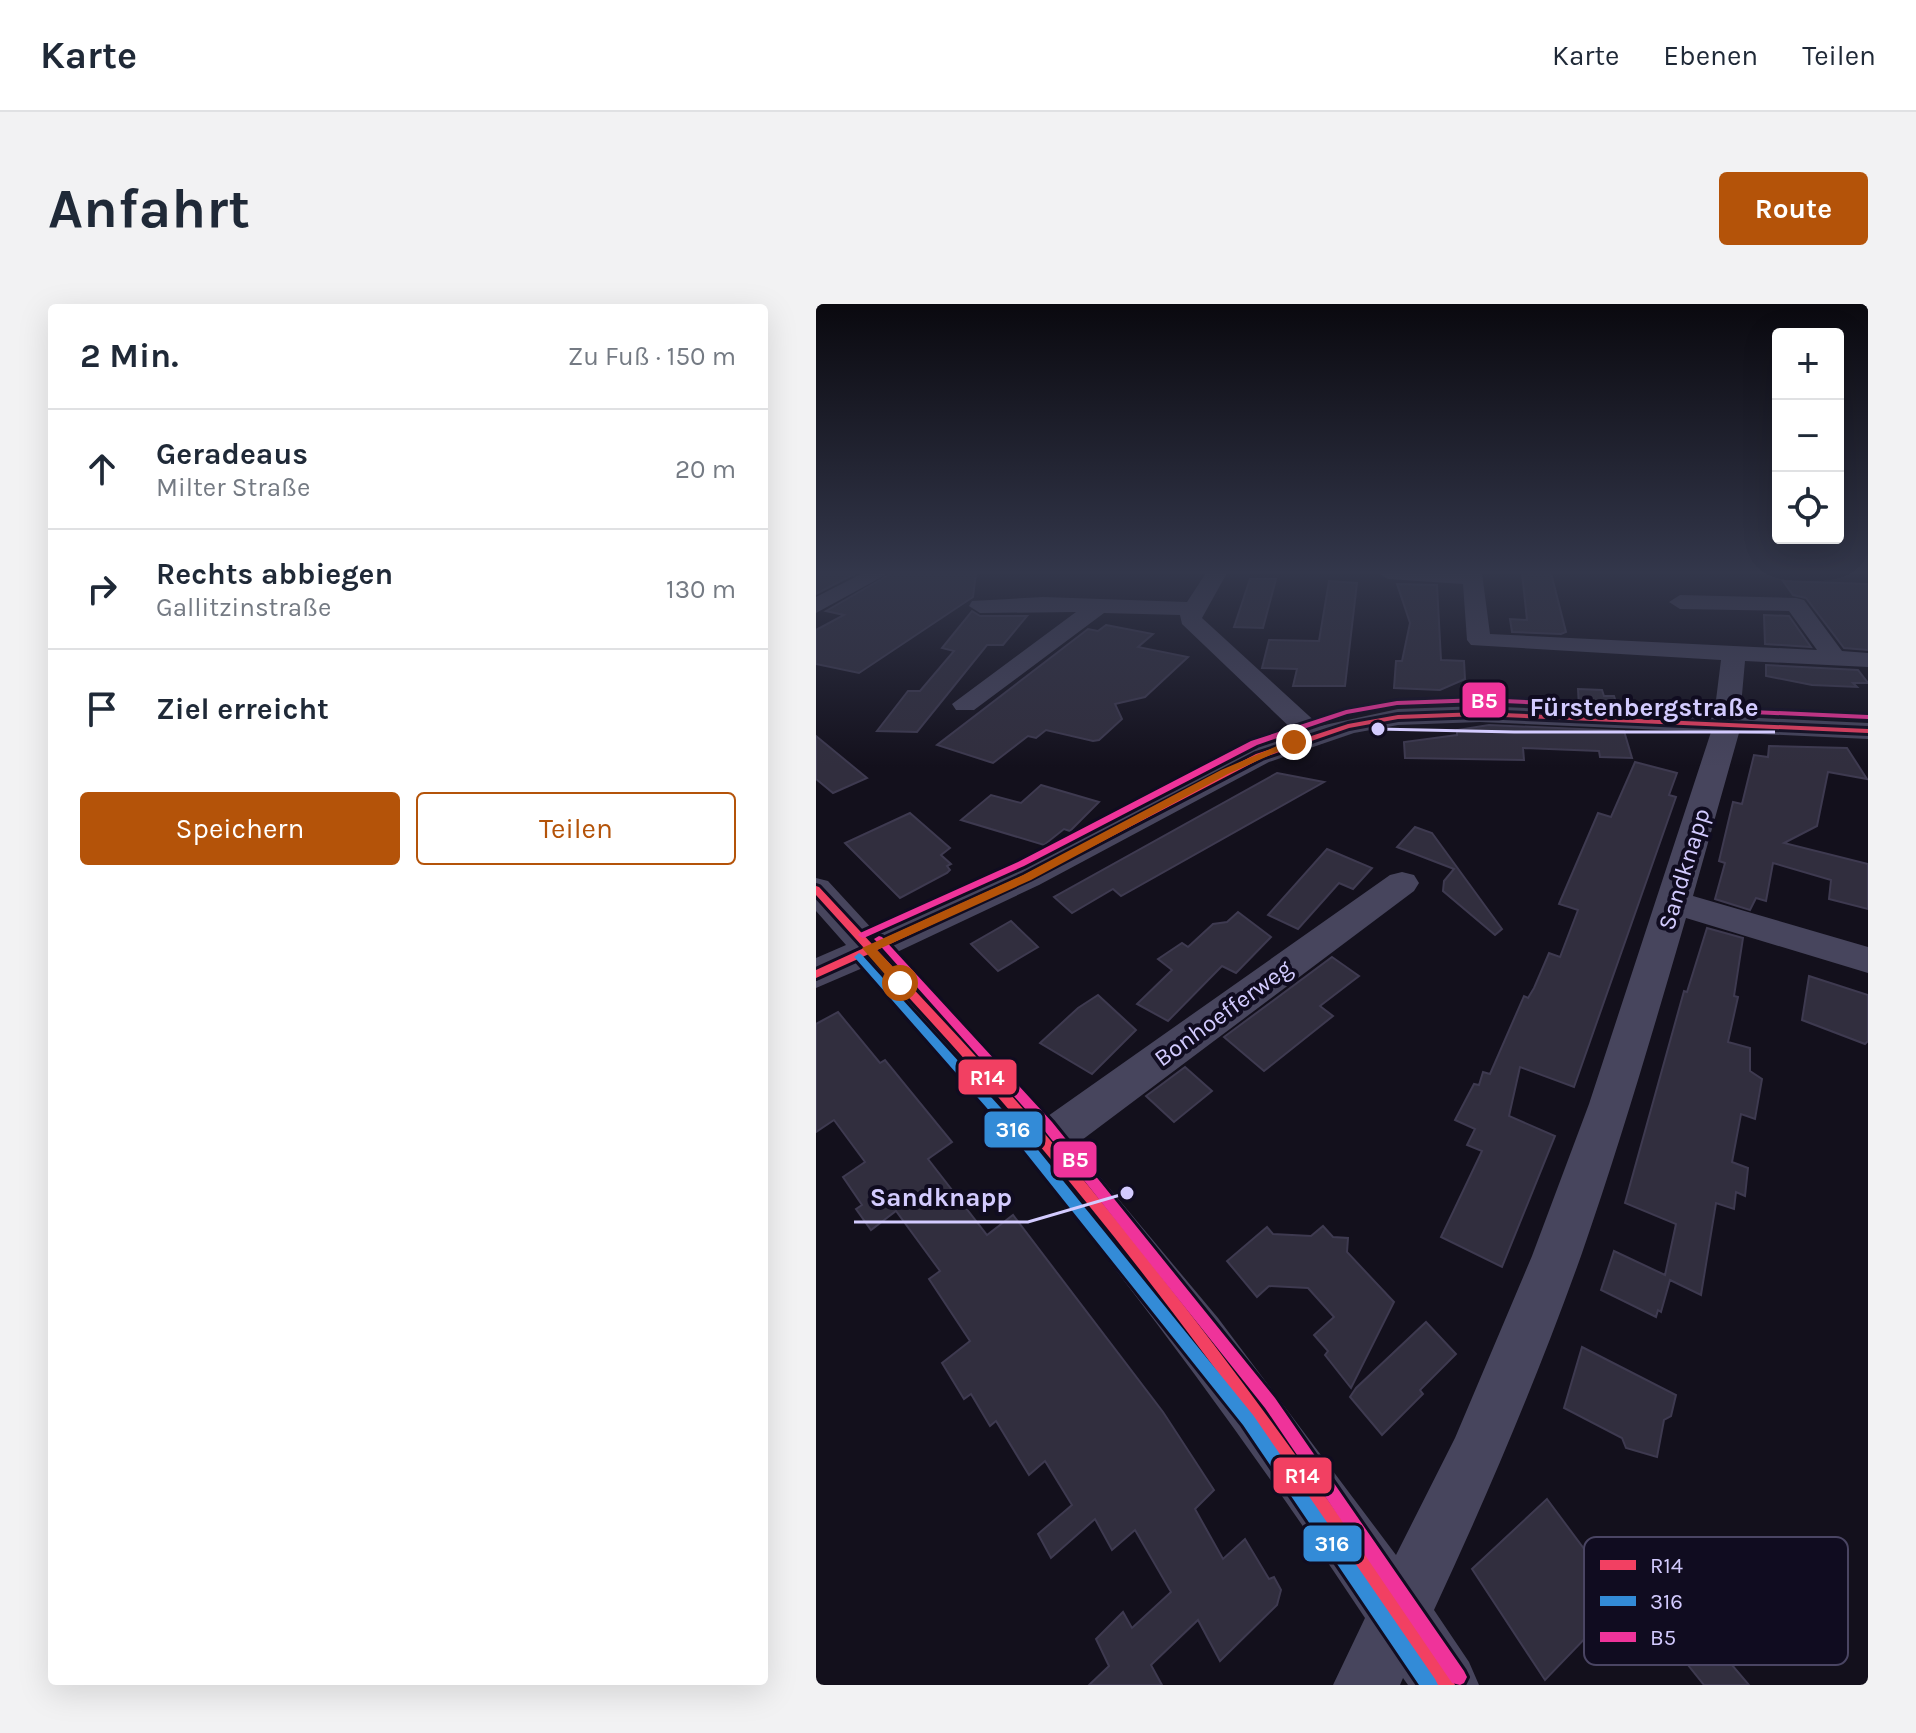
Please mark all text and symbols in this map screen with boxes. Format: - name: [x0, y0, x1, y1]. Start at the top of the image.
- text: Karte: [40, 33, 137, 78]
- text: Karte: [1552, 39, 1619, 72]
- text: Ebenen: [1663, 39, 1758, 72]
- text: Teilen: [1802, 39, 1876, 72]
- button: Route: [1719, 172, 1868, 245]
- text: Anfahrt: [48, 176, 250, 241]
- map controls: [1772, 328, 1844, 544]
- button: +: [1772, 328, 1844, 400]
- text: 2 Min.: [80, 336, 179, 376]
- text: Zu Fuß · 150 m: [568, 341, 736, 372]
- button: −: [1772, 400, 1844, 472]
- text: Geradeaus: [156, 436, 308, 472]
- icon: ahead: [80, 447, 124, 491]
- text: 20 m: [675, 454, 736, 485]
- text: Milter Straße: [156, 472, 310, 503]
- button: locate: [1772, 472, 1844, 544]
- text: Rechts abbiegen: [156, 556, 393, 592]
- icon: right: [80, 567, 124, 611]
- text: 130 m: [666, 574, 736, 605]
- text: Gallitzinstraße: [156, 592, 331, 623]
- line badge: B5: [1461, 681, 1507, 719]
- callout: Fürstenbergstraße: [1514, 682, 1775, 732]
- icon: arrive: [80, 687, 124, 731]
- text: B5: [1470, 688, 1498, 714]
- text: Ziel erreicht: [156, 691, 329, 727]
- text: Fürstenbergstraße: [1530, 692, 1758, 723]
- route end: [1276, 724, 1312, 760]
- button: Speichern: [80, 792, 400, 865]
- button: Teilen: [416, 792, 736, 865]
- street label: Sandknapp: [1652, 805, 1716, 933]
- street label: Bonhoefferweg: [1149, 953, 1298, 1072]
- route start: [882, 965, 918, 1001]
- line badge: R14: [957, 1058, 1018, 1096]
- text: R14: [969, 1065, 1005, 1091]
- line badge: 316: [983, 1110, 1044, 1149]
- text: 316: [996, 1117, 1030, 1143]
- line badge: B5: [1052, 1140, 1098, 1179]
- text: B5: [1061, 1147, 1089, 1173]
- callout: Sandknapp: [854, 1172, 1028, 1222]
- text: Sandknapp: [870, 1182, 1012, 1213]
- line badge: R14: [1272, 1456, 1333, 1495]
- text: R14: [1284, 1463, 1320, 1489]
- line badge: 316: [1302, 1524, 1363, 1563]
- text: 316: [1315, 1531, 1349, 1557]
- legend: [1584, 1537, 1848, 1665]
- text: R14: [1650, 1553, 1683, 1579]
- text: 316: [1650, 1589, 1683, 1615]
- text: B5: [1650, 1625, 1676, 1651]

